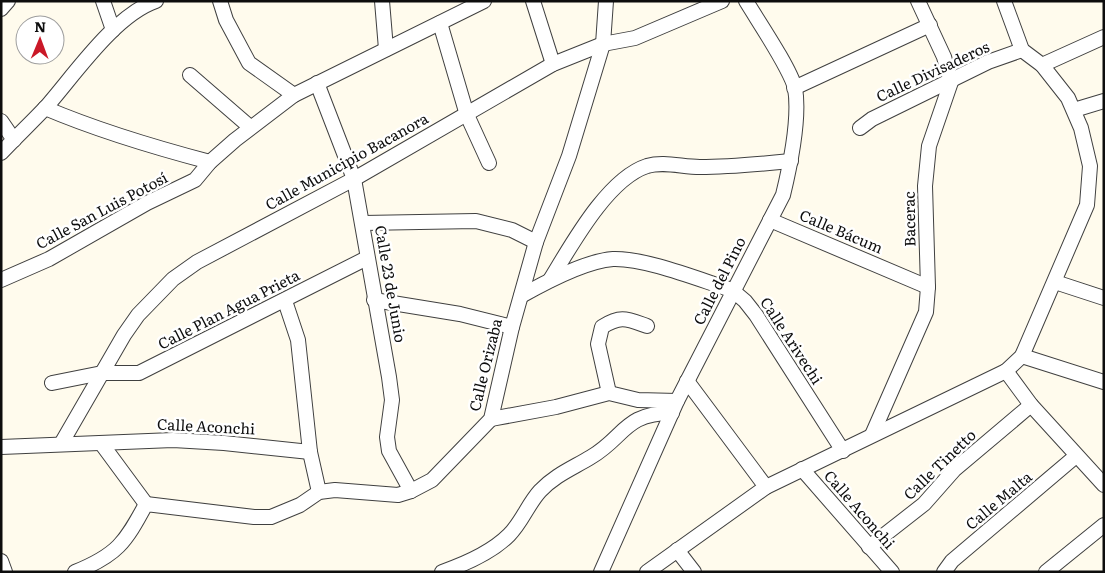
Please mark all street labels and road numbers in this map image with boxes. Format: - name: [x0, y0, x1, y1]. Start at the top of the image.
- street label: Calle Divisaderos: [872, 34, 993, 107]
- street label: Calle Municipio Bacanora: [261, 106, 433, 215]
- street label: Calle San Luis Potosí: [31, 165, 171, 254]
- street label: Bacerac: [897, 191, 920, 247]
- street label: Calle Bácum: [796, 203, 887, 259]
- street label: Calle 23 de Junio: [370, 223, 413, 344]
- street label: Calle del Pino: [687, 232, 751, 328]
- street label: Calle Plan Agua Prieta: [153, 262, 304, 354]
- street label: Calle Arivechi: [755, 292, 829, 388]
- street label: Calle Orizaba: [462, 315, 507, 413]
- street label: Calle Aconchi: [156, 411, 256, 440]
- street label: Calle Tinetto: [897, 423, 981, 505]
- street label: Calle Aconchi: [819, 464, 901, 554]
- street label: Calle Malta: [960, 464, 1037, 535]

